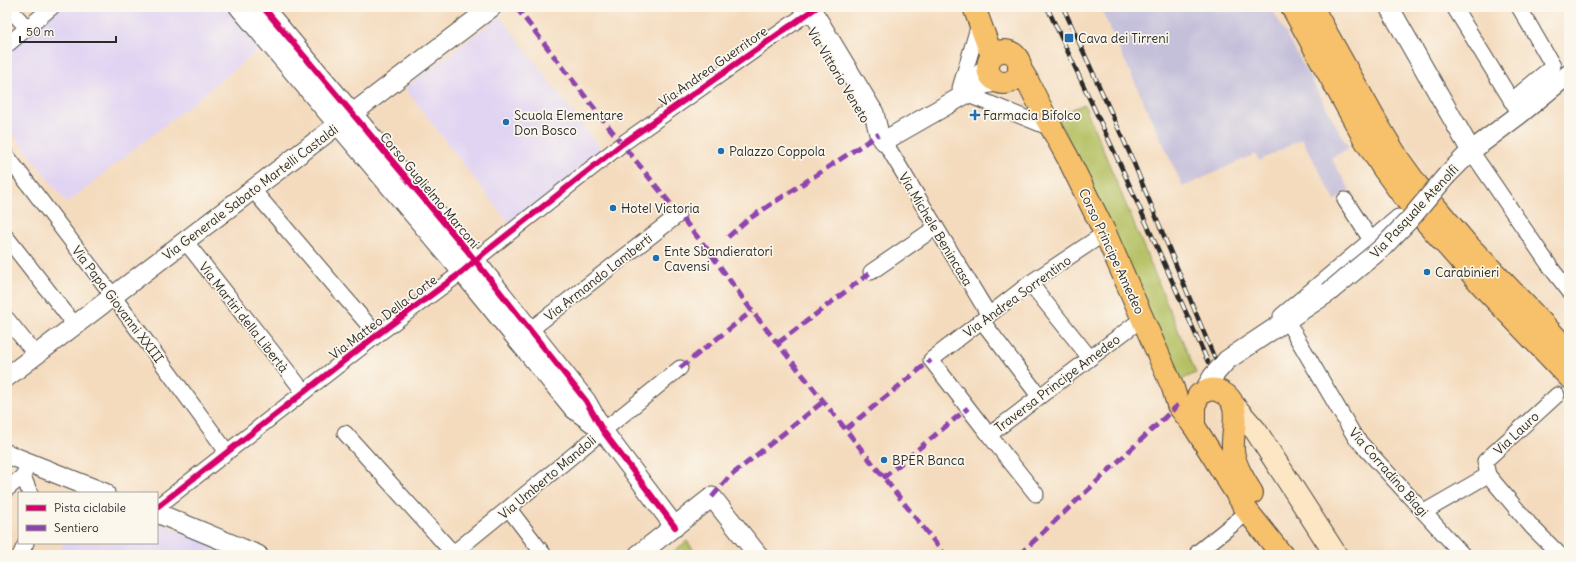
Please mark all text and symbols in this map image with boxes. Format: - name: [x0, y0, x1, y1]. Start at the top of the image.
- scale bar: [20, 18, 116, 44]
- street label: Via Andrea Guerritore: [656, 23, 771, 110]
- text: 50 m: [26, 24, 55, 39]
- street label: Via Vittorio Veneto: [803, 25, 874, 126]
- place label: Cava dei Tirreni: [1078, 30, 1169, 47]
- marker: Cava dei Tirreni: [1063, 32, 1075, 44]
- place label: Scuola Elementare Don Bosco: [514, 107, 623, 139]
- place label: Farmacia Bifolco: [983, 107, 1081, 124]
- marker: Farmacia Bifolco: [970, 110, 980, 120]
- marker: Scuola Elementare Don Bosco: [501, 117, 511, 127]
- street label: Via Generale Sabato Martelli Castaldi: [159, 121, 342, 264]
- street label: Corso Guglielmo Marconi: [376, 129, 483, 252]
- place label: Palazzo Coppola: [729, 143, 825, 160]
- marker: Palazzo Coppola: [716, 146, 726, 156]
- street label: Via Pasquale Atenolfi: [1367, 161, 1462, 262]
- street label: Via Michele Benincasa: [895, 169, 976, 289]
- street label: Corso Principe Amedeo: [1075, 186, 1148, 317]
- place label: Hotel Victoria: [621, 200, 700, 217]
- marker: Hotel Victoria: [608, 203, 618, 213]
- street label: Via Armando Lamberti: [541, 230, 656, 325]
- street label: Via Papa Giovanni XXIII: [68, 242, 167, 366]
- place label: Ente Sbandieratori Cavensi: [664, 243, 773, 275]
- street label: Via Andrea Sorrentino: [960, 252, 1074, 341]
- marker: Ente Sbandieratori Cavensi: [651, 253, 661, 263]
- street label: Via Martiri della Libertà: [195, 259, 292, 376]
- place label: Carabinieri: [1435, 264, 1499, 281]
- marker: Carabinieri: [1422, 267, 1432, 277]
- street label: Via Matteo Della Corte: [326, 271, 440, 363]
- street label: Traversa Principe Amedeo: [991, 331, 1123, 436]
- street label: Via Lauro: [1490, 408, 1543, 459]
- street label: Via Corradino Biagi: [1345, 424, 1432, 520]
- street label: Via Umberto Mandoli: [495, 432, 600, 523]
- place label: BPER Banca: [892, 452, 965, 469]
- marker: BPER Banca: [879, 455, 889, 465]
- legend: [18, 492, 158, 544]
- text: Pista ciclabile: [54, 500, 126, 515]
- text: Sentiero: [54, 520, 99, 535]

